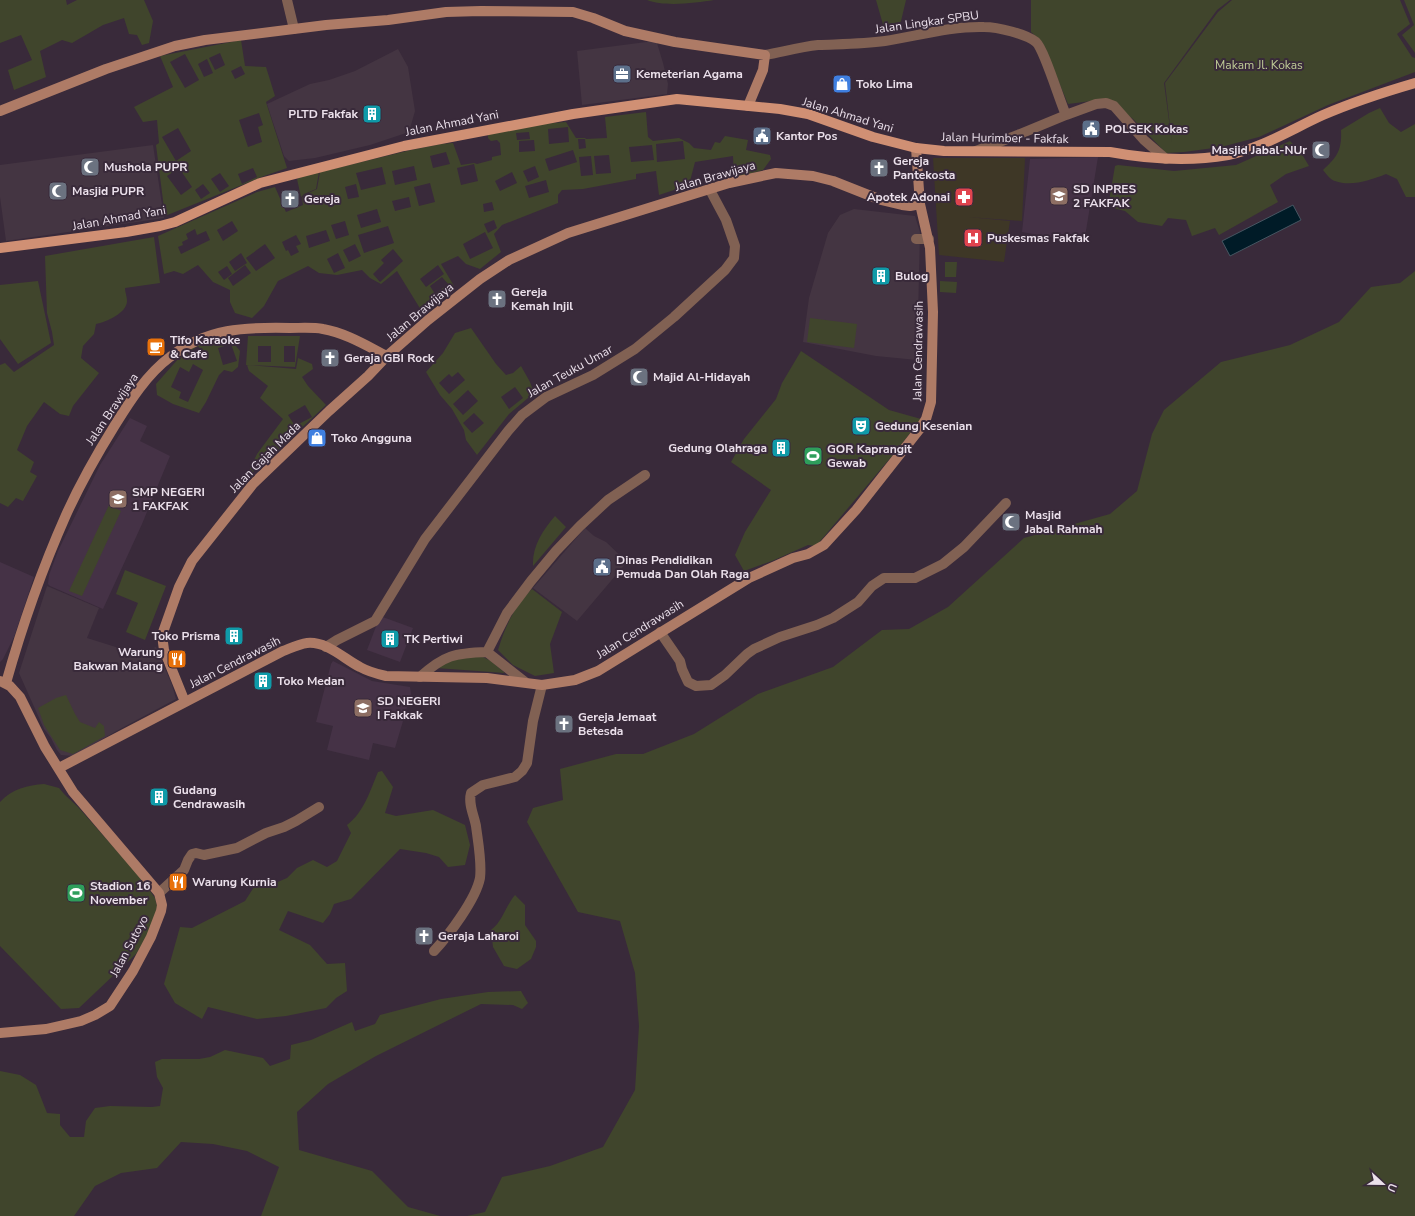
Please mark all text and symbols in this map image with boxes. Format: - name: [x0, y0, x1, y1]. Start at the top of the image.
- street label: Jalan Lingkar SPBU: [873, 7, 980, 37]
- park label: Makam Jl. Kokas: [1215, 57, 1303, 73]
- office icon: Kemeterian Agama: [611, 63, 633, 85]
- place label: Kemeterian Agama: [636, 66, 743, 82]
- shop icon: Toko Lima: [831, 73, 853, 95]
- place label: Toko Lima: [856, 76, 913, 92]
- street label: Jalan Ahmad Yani: [799, 93, 896, 136]
- building icon: PLTD Fakfak: [361, 103, 383, 125]
- place label: PLTD Fakfak: [288, 106, 359, 122]
- street label: Jalan Ahmad Yani: [403, 106, 500, 140]
- public building icon: POLSEK Kokas: [1080, 118, 1102, 140]
- place label: POLSEK Kokas: [1105, 121, 1188, 137]
- public building icon: Kantor Pos: [751, 125, 773, 147]
- place label: Kantor Pos: [776, 128, 837, 144]
- street label: Jalan Hurimber - Fakfak: [940, 129, 1070, 147]
- mosque icon: Masjid Jabal-NUr: [1310, 139, 1332, 161]
- place label: Masjid Jabal-NUr: [1211, 142, 1307, 158]
- place label: Gereja Pantekosta: [893, 153, 955, 183]
- mosque icon: Mushola PUPR: [79, 156, 101, 178]
- street label: Jalan Brawijaya: [672, 157, 757, 195]
- church icon: Gereja Pantekosta: [868, 157, 890, 179]
- place label: Mushola PUPR: [104, 159, 188, 175]
- mosque icon: Masjid PUPR: [47, 180, 69, 202]
- place label: SD INPRES 2 FAKFAK: [1073, 181, 1136, 211]
- place label: Masjid PUPR: [72, 183, 145, 199]
- school or university icon: SD INPRES 2 FAKFAK: [1048, 185, 1070, 207]
- pharmacy icon: Apotek Adonai: [953, 186, 975, 208]
- church icon: Gereja: [279, 188, 301, 210]
- place label: Apotek Adonai: [867, 189, 950, 205]
- place label: Gereja: [304, 191, 340, 207]
- street label: Jalan Ahmad Yani: [70, 202, 167, 234]
- hospital icon: Puskesmas Fakfak: [962, 227, 984, 249]
- place label: Puskesmas Fakfak: [987, 230, 1090, 246]
- building icon: Bulog: [870, 265, 892, 287]
- place label: Bulog: [895, 268, 928, 284]
- street label: Jalan Brawijaya: [382, 279, 457, 345]
- place label: Gereja Kemah Injil: [511, 284, 573, 314]
- church icon: Gereja Kemah Injil: [486, 288, 508, 310]
- street label: Jalan Cendrawasih: [909, 301, 927, 402]
- place label: Tifo Karaoke & Cafe: [170, 332, 241, 362]
- cafe icon: Tifo Karaoke & Cafe: [145, 336, 167, 358]
- street label: Jalan Teuku Umar: [524, 341, 616, 402]
- church icon: Geraja GBI Rock: [319, 347, 341, 369]
- place label: Geraja GBI Rock: [344, 350, 435, 366]
- mosque icon: Majid Al-Hidayah: [628, 366, 650, 388]
- place label: Majid Al-Hidayah: [653, 369, 750, 385]
- street label: Jalan Brawijaya: [82, 370, 142, 449]
- theatre icon: Gedung Kesenian: [850, 415, 872, 437]
- street label: Jalan Gajah Mada: [225, 418, 304, 497]
- place label: Gedung Kesenian: [875, 418, 972, 434]
- shop icon: Toko Angguna: [306, 427, 328, 449]
- place label: Toko Angguna: [331, 430, 412, 446]
- building icon: Gedung Olahraga: [770, 437, 792, 459]
- place label: Gedung Olahraga: [668, 440, 767, 456]
- place label: GOR Kaprangit Gewab: [827, 441, 912, 471]
- sports icon: GOR Kaprangit Gewab: [802, 445, 824, 467]
- place label: SMP NEGERI 1 FAKFAK: [132, 484, 205, 514]
- school or university icon: SMP NEGERI 1 FAKFAK: [107, 488, 129, 510]
- place label: Masjid Jabal Rahmah: [1024, 507, 1103, 537]
- mosque icon: Masjid Jabal Rahmah: [1000, 511, 1022, 533]
- place label: Dinas Pendidikan Pemuda Dan Olah Raga: [616, 552, 749, 582]
- public building icon: Dinas Pendidikan Pemuda Dan Olah Raga: [591, 556, 613, 578]
- street label: Jalan Cendrawasih: [592, 596, 687, 663]
- building icon: Toko Prisma: [223, 625, 245, 647]
- place label: Toko Prisma: [152, 628, 220, 644]
- building icon: TK Pertiwi: [379, 628, 401, 650]
- place label: TK Pertiwi: [404, 631, 463, 647]
- street label: Jalan Cendrawasih: [186, 632, 283, 692]
- place label: Warung Bakwan Malang: [73, 644, 163, 674]
- restaurant icon: Warung Bakwan Malang: [166, 648, 188, 670]
- building icon: Toko Medan: [252, 670, 274, 692]
- place label: Toko Medan: [277, 673, 345, 689]
- place label: SD NEGERI I Fakkak: [377, 693, 441, 723]
- school or university icon: SD NEGERI I Fakkak: [352, 697, 374, 719]
- place label: Gereja Jemaat Betesda: [578, 709, 657, 739]
- church icon: Gereja Jemaat Betesda: [553, 713, 575, 735]
- place label: Gudang Cendrawasih: [173, 782, 245, 812]
- building icon: Gudang Cendrawasih: [148, 786, 170, 808]
- restaurant icon: Warung Kurnia: [167, 871, 189, 893]
- place label: Warung Kurnia: [192, 874, 277, 890]
- place label: Stadion 16 November: [90, 878, 151, 908]
- sports icon: Stadion 16 November: [65, 882, 87, 904]
- street label: Jalan Sutoyo: [106, 912, 152, 981]
- church icon: Geraja Laharoi: [413, 925, 435, 947]
- place label: Geraja Laharoi: [438, 928, 519, 944]
- north arrow: [1363, 1164, 1403, 1204]
- text: U: [1383, 1181, 1400, 1194]

